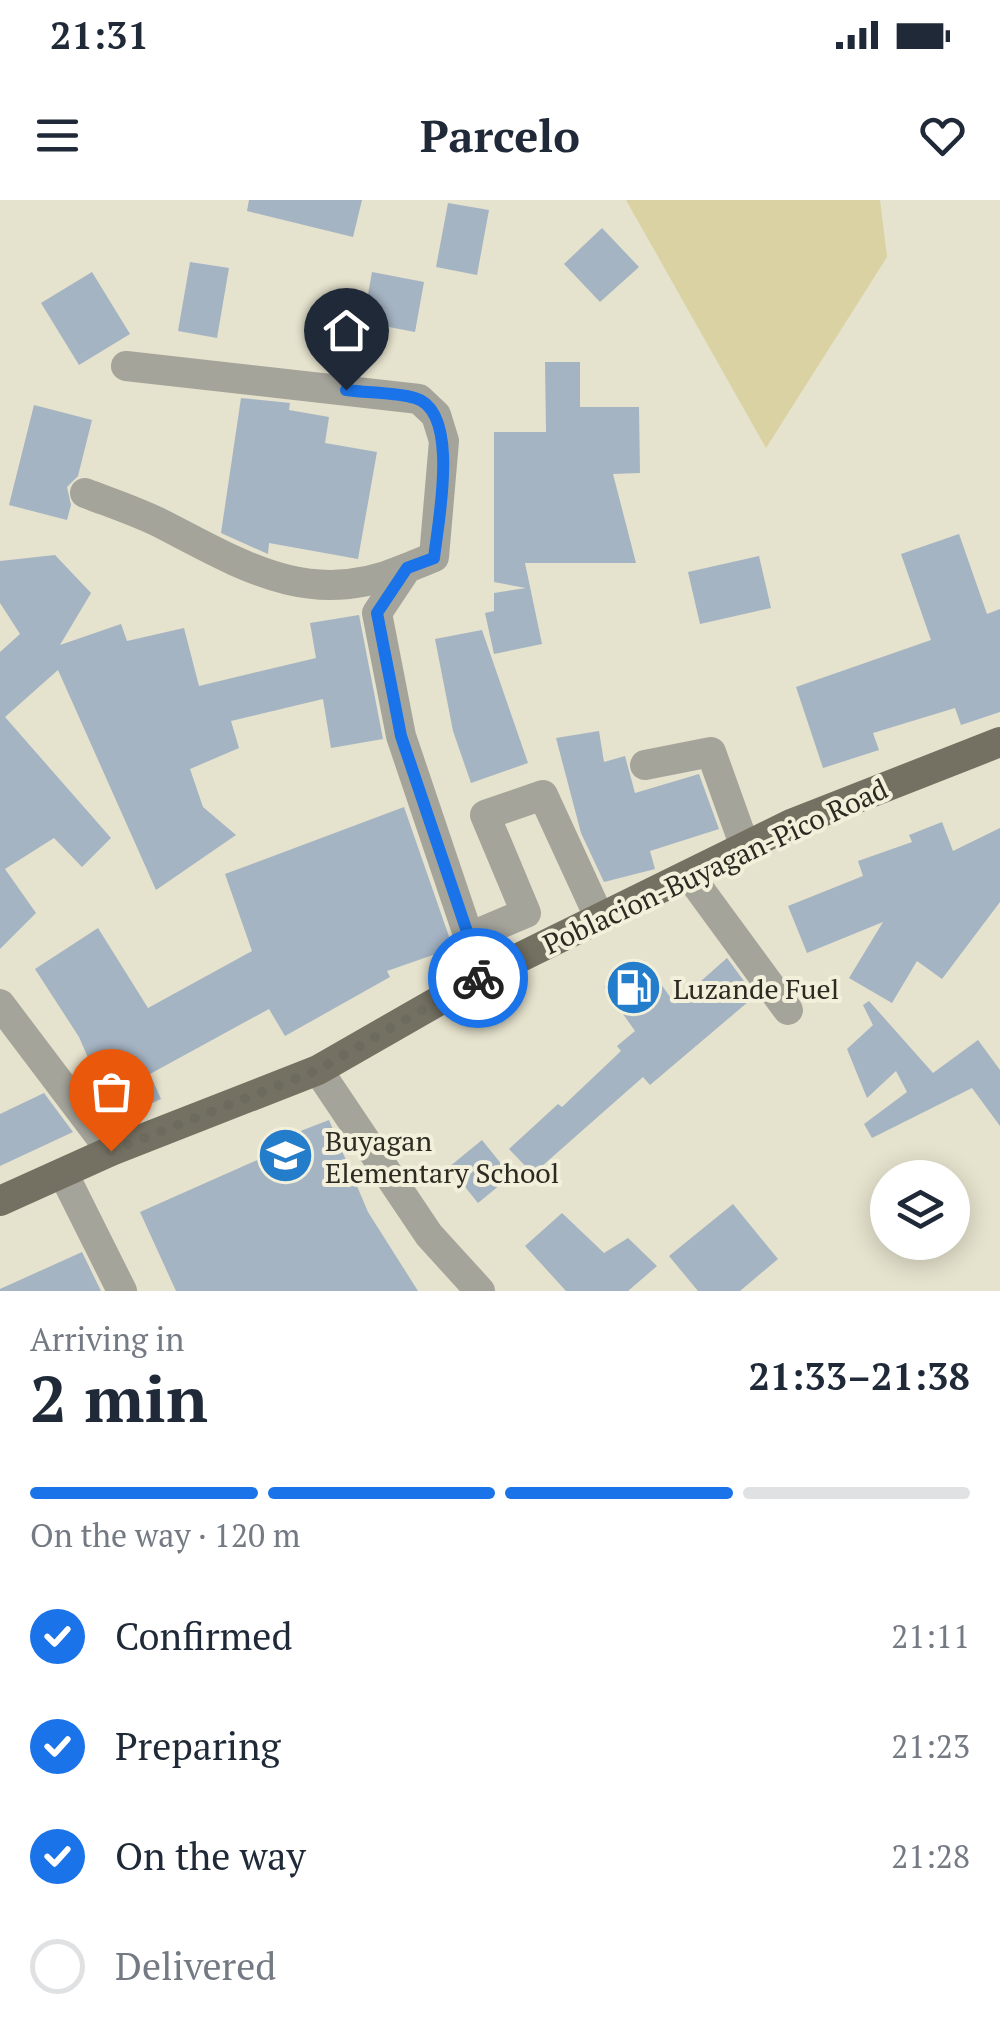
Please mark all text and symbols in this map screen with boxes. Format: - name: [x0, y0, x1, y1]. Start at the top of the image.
- text: 21:31: [50, 10, 149, 60]
- text: Parcelo: [420, 105, 580, 165]
- icon: menu: [30, 108, 85, 163]
- icon: heart: [915, 108, 970, 163]
- pin: [304, 288, 389, 391]
- icon: home: [319, 303, 374, 358]
- street label: Poblacion-Buyagan-Pico Road: [537, 770, 893, 962]
- courier: [428, 928, 528, 1028]
- icon: bike: [451, 951, 506, 1006]
- fuel station icon: Luzande Fuel: [604, 958, 664, 1018]
- place label: Luzande Fuel: [673, 970, 839, 1007]
- pin: [69, 1049, 154, 1152]
- icon: bag: [84, 1064, 139, 1119]
- place label: Buyagan Elementary School: [325, 1122, 559, 1191]
- school or university icon: Buyagan Elementary School: [256, 1126, 316, 1186]
- map controls: [870, 1160, 970, 1260]
- button: layers: [870, 1160, 970, 1260]
- text: Arriving in: [30, 1318, 184, 1360]
- text: 21:33–21:38: [748, 1351, 970, 1401]
- text: 2 min: [30, 1354, 208, 1441]
- text: On the way · 120 m: [30, 1514, 300, 1556]
- icon: check: [30, 1609, 85, 1664]
- text: Confirmed: [115, 1611, 293, 1661]
- text: 21:11: [891, 1615, 970, 1657]
- icon: check: [30, 1719, 85, 1774]
- text: Preparing: [115, 1721, 281, 1771]
- text: 21:23: [891, 1725, 970, 1767]
- icon: check: [30, 1829, 85, 1884]
- text: On the way: [115, 1831, 306, 1881]
- text: 21:28: [891, 1835, 970, 1877]
- text: Delivered: [115, 1941, 276, 1991]

